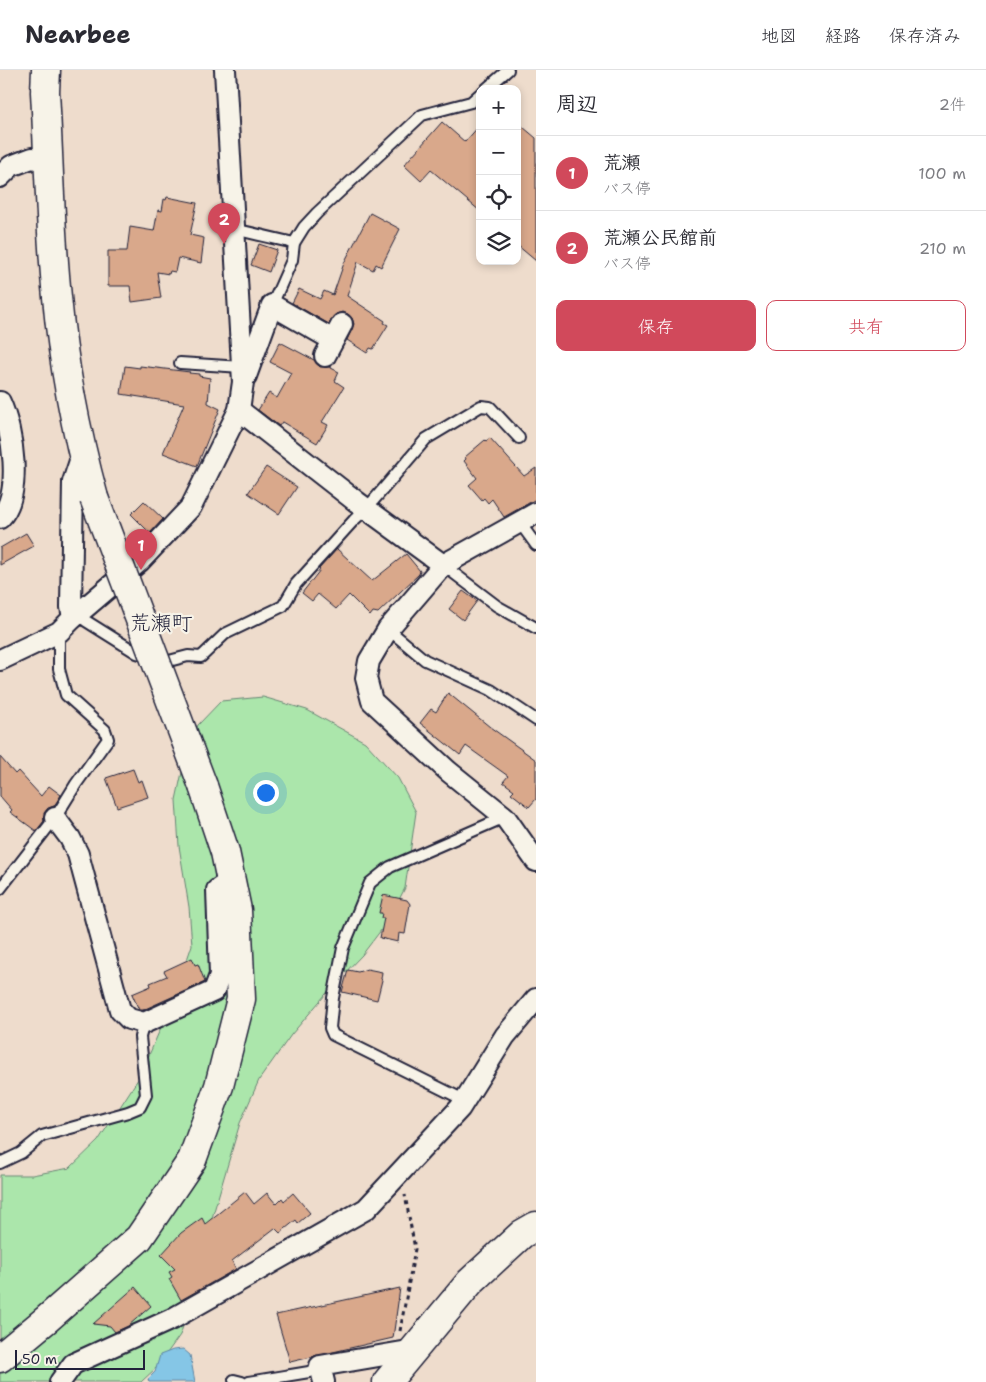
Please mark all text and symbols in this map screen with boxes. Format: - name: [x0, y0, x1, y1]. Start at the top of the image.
- text: Nearbee: [25, 19, 131, 51]
- text: 地図: [761, 24, 797, 48]
- text: 経路: [825, 24, 861, 48]
- text: 保存済み: [889, 24, 961, 48]
- map controls: [476, 85, 521, 265]
- button: +: [476, 85, 521, 130]
- text: 周辺: [556, 90, 598, 118]
- text: 2件: [939, 94, 966, 115]
- button: −: [476, 130, 521, 175]
- text: 荒瀬: [603, 150, 641, 175]
- text: 1: [568, 163, 576, 184]
- text: 100 m: [918, 163, 966, 184]
- button: locate: [476, 175, 521, 220]
- text: バス停: [603, 178, 651, 199]
- pin: 2: [208, 203, 240, 244]
- button: layers: [476, 220, 521, 265]
- text: 荒瀬公民館前: [603, 225, 717, 250]
- text: 2: [566, 238, 578, 259]
- text: 210 m: [919, 238, 966, 259]
- text: バス停: [603, 253, 651, 274]
- button: 保存: [556, 300, 756, 351]
- button: 共有: [766, 300, 966, 351]
- pin: 1: [125, 529, 157, 570]
- district label: 荒瀬町: [130, 609, 193, 637]
- your location: [253, 780, 279, 806]
- scale bar: [15, 1347, 145, 1370]
- text: 50 m: [22, 1350, 57, 1368]

